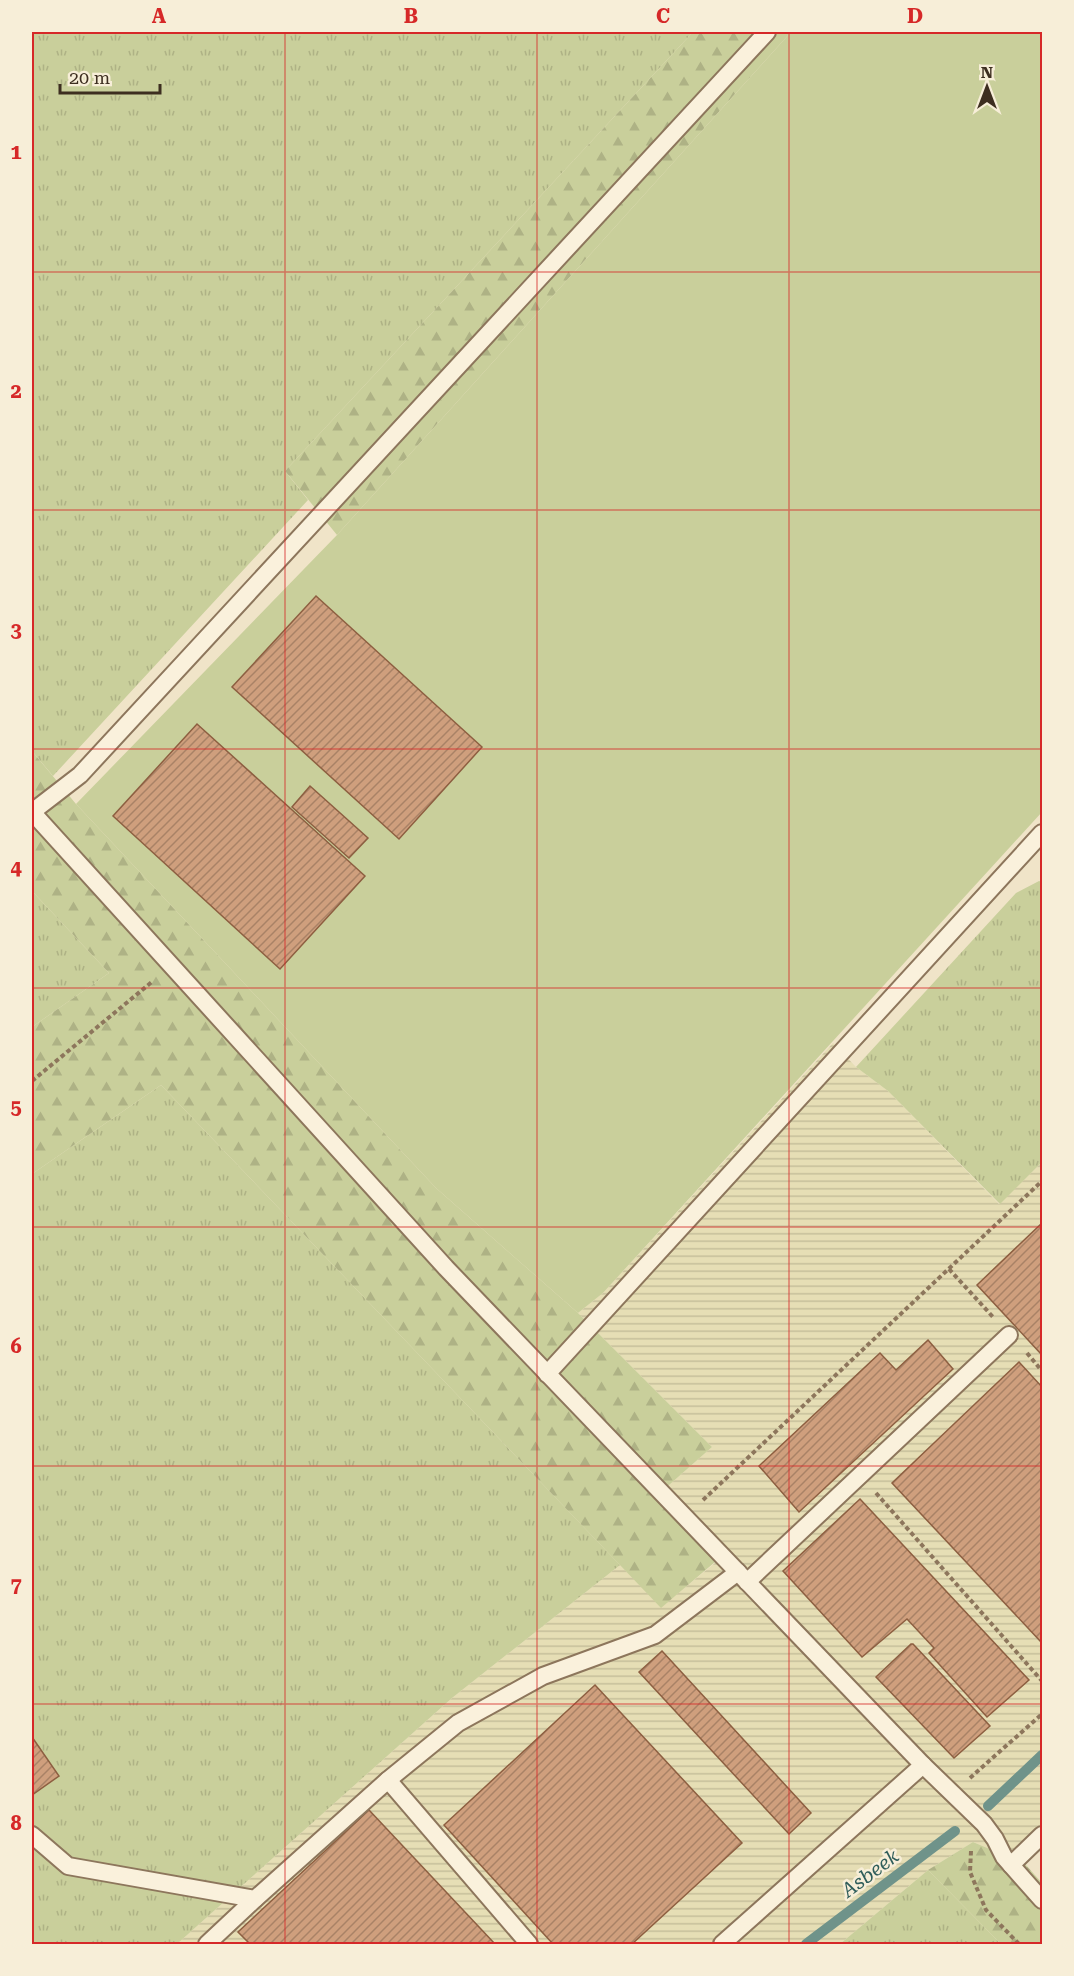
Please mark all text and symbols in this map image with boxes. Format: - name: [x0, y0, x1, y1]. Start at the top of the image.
- text: A: [152, 4, 167, 28]
- text: B: [404, 4, 418, 28]
- text: C: [656, 4, 670, 28]
- text: D: [907, 4, 923, 28]
- scale bar: [60, 57, 160, 95]
- north arrow: [957, 57, 1017, 117]
- text: N: [981, 63, 993, 82]
- text: 20 m: [69, 67, 110, 88]
- text: 1: [10, 140, 22, 164]
- text: 2: [10, 379, 22, 403]
- text: 3: [10, 618, 22, 642]
- text: 4: [10, 856, 22, 880]
- text: 5: [10, 1095, 22, 1119]
- text: 6: [10, 1334, 22, 1358]
- text: 7: [10, 1573, 22, 1597]
- text: 8: [10, 1811, 22, 1835]
- water label: Asbeek: [836, 1844, 904, 1903]

